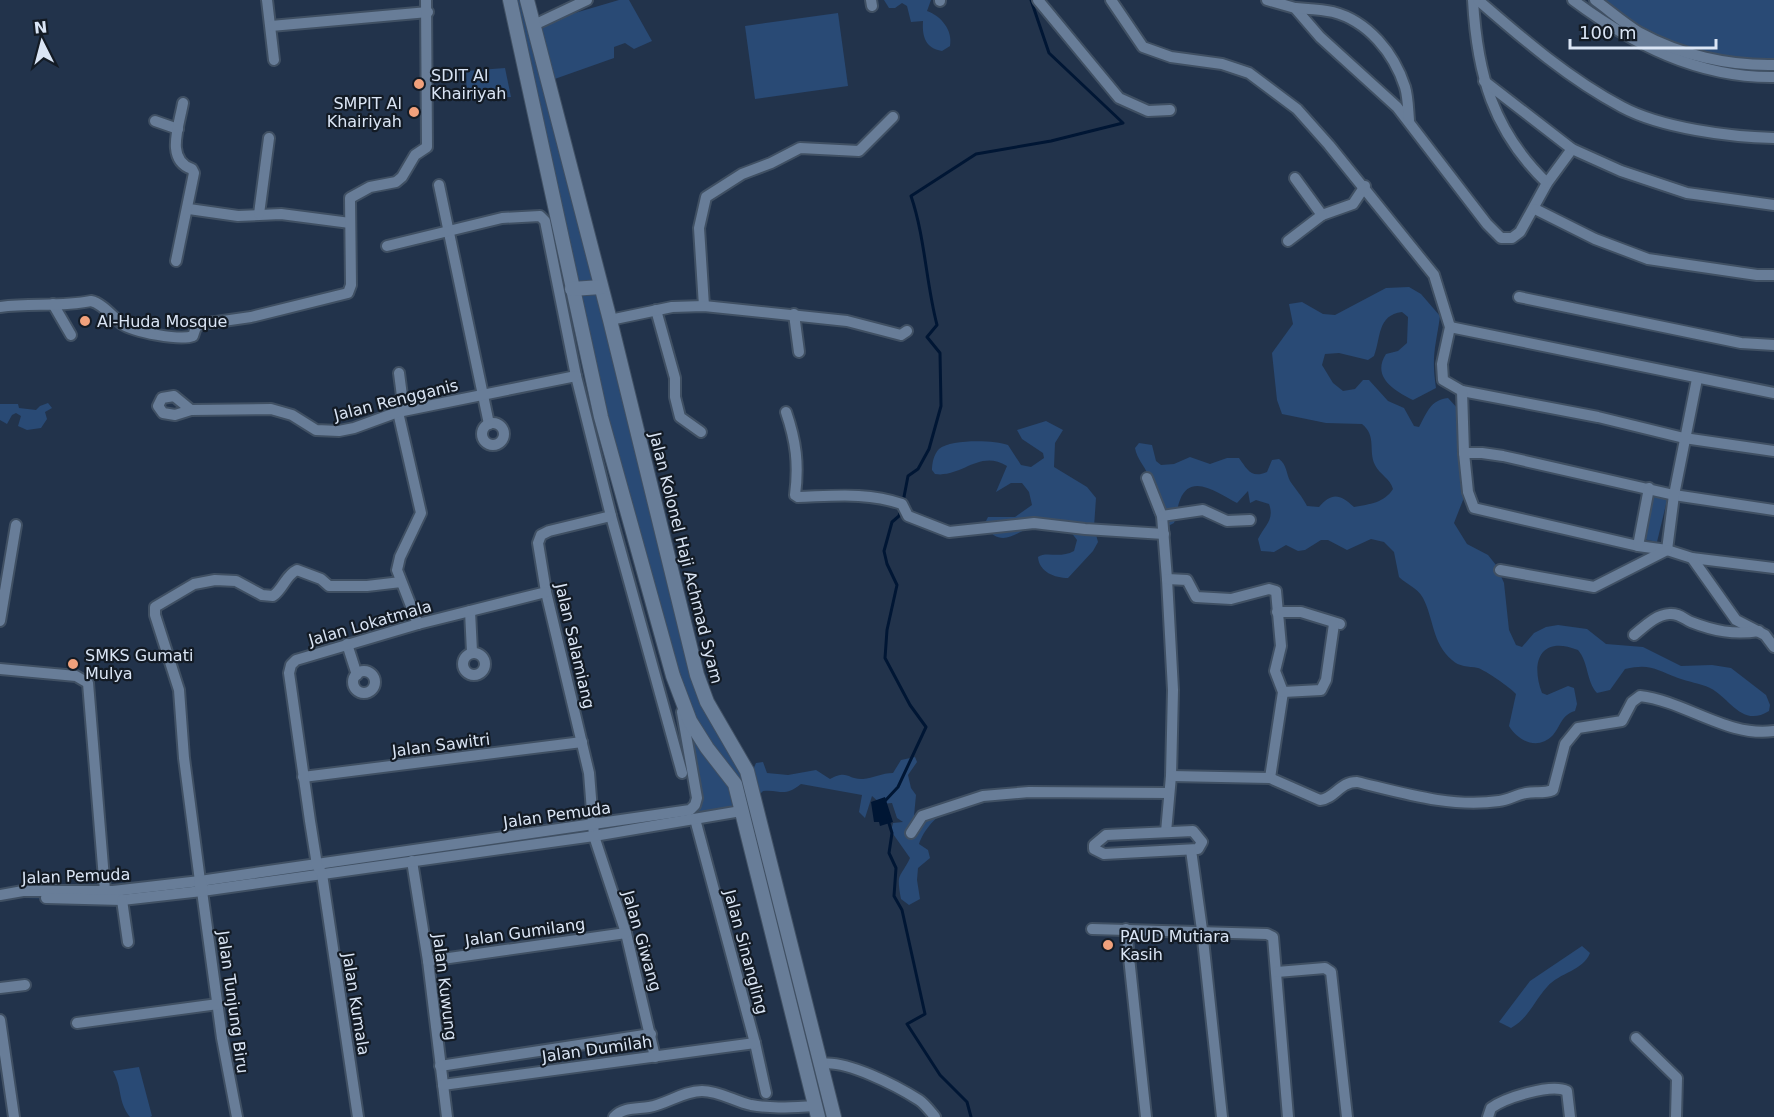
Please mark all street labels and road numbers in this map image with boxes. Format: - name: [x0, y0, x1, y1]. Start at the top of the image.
- street label: Jalan Rengganis: [331, 375, 460, 425]
- street label: Jalan Kolonel Haji Achmad Syam: [645, 429, 726, 686]
- street label: Jalan Salamiang: [551, 580, 599, 711]
- street label: Jalan Lokatmala: [305, 596, 434, 650]
- street label: Jalan Sawitri: [390, 730, 491, 761]
- street label: Jalan Pemuda: [501, 798, 612, 832]
- street label: Jalan Pemuda: [20, 865, 131, 887]
- street label: Jalan Giwang: [618, 887, 665, 994]
- street label: Jalan Sinangling: [720, 887, 772, 1016]
- street label: Jalan Gumilang: [463, 914, 586, 950]
- street label: Jalan Tunjung Biru: [213, 929, 252, 1074]
- street label: Jalan Kuwung: [429, 932, 461, 1041]
- street label: Jalan Kumala: [338, 950, 373, 1057]
- street label: Jalan Dumilah: [540, 1032, 653, 1066]

